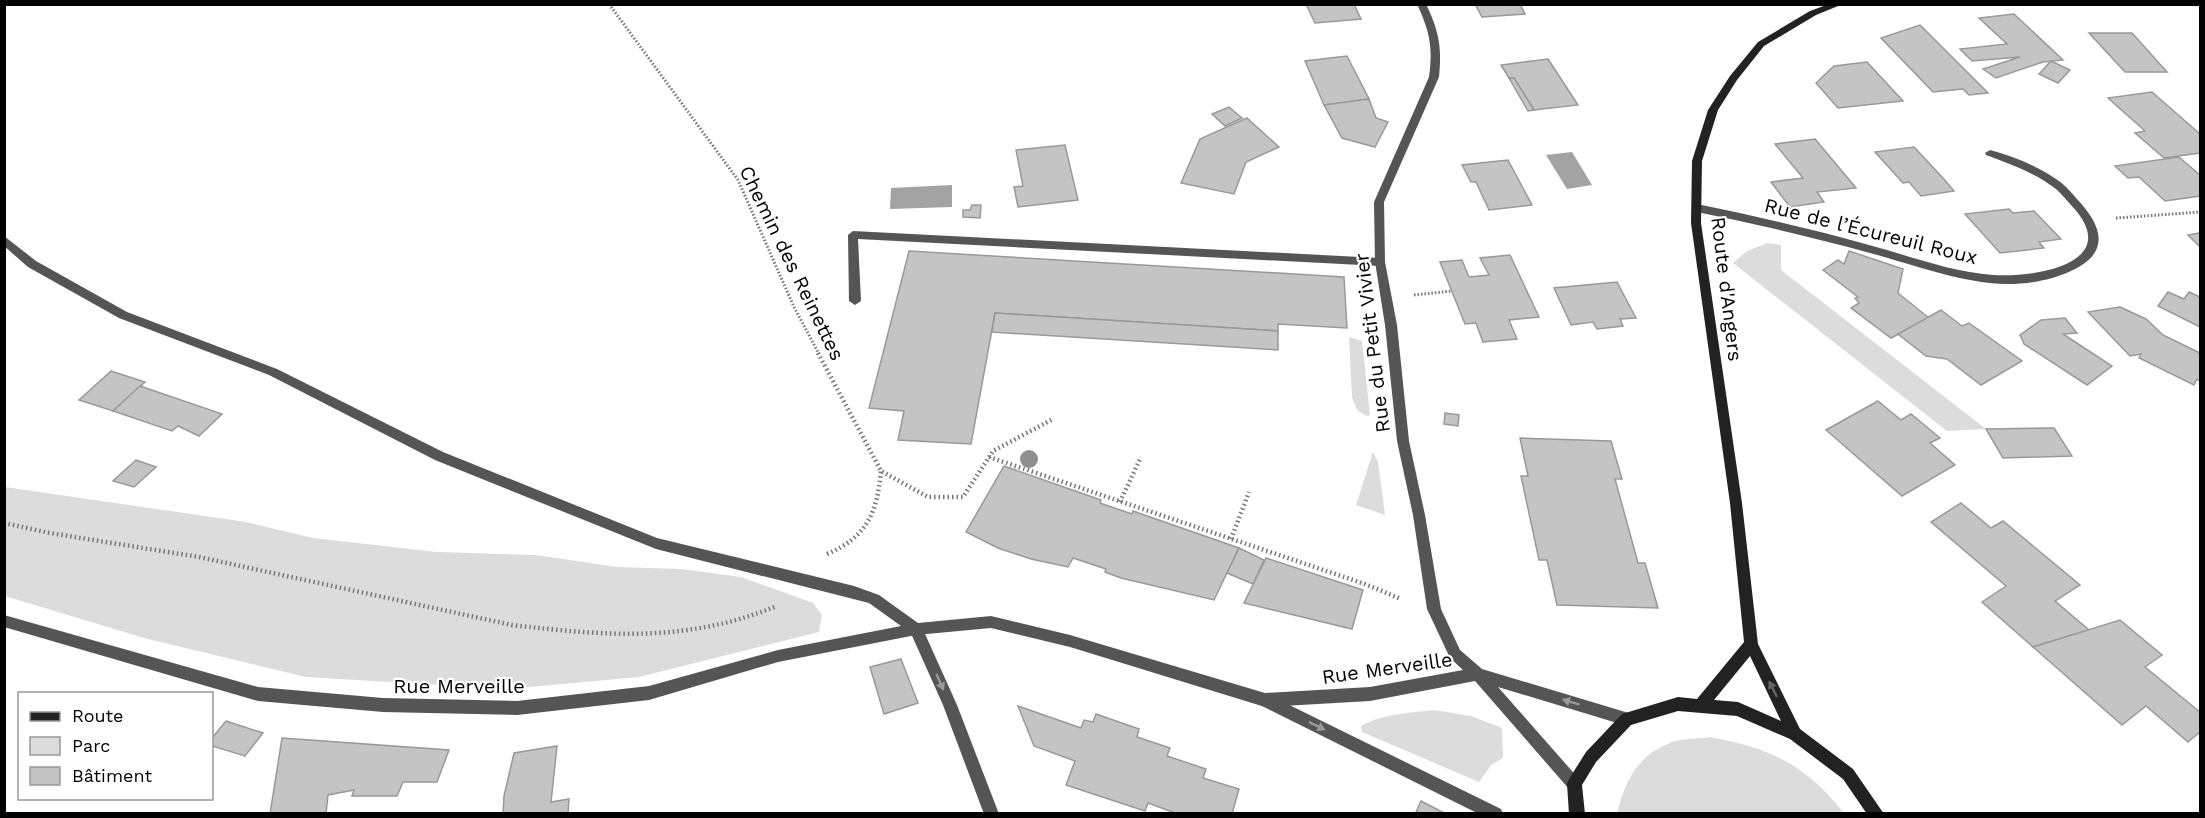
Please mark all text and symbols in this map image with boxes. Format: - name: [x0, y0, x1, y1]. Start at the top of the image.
- street label: Chemin des Reinettes: [734, 162, 850, 364]
- street label: Rue de l’Écureuil Roux: [1762, 193, 1980, 269]
- street label: Route d'Angers: [1706, 215, 1748, 363]
- street label: Rue du Petit Vivier: [1349, 252, 1395, 434]
- street label: Rue Merveille: [1320, 647, 1454, 689]
- street label: Rue Merveille: [393, 674, 525, 698]
- one-way arrow: [935, 674, 944, 691]
- one-way arrow: [1768, 680, 1778, 697]
- legend: [18, 692, 213, 800]
- one-way arrow: [1562, 697, 1580, 706]
- text: Route: [72, 705, 124, 726]
- one-way arrow: [1309, 721, 1326, 731]
- text: Parc: [72, 735, 110, 756]
- text: Bâtiment: [72, 765, 152, 786]

